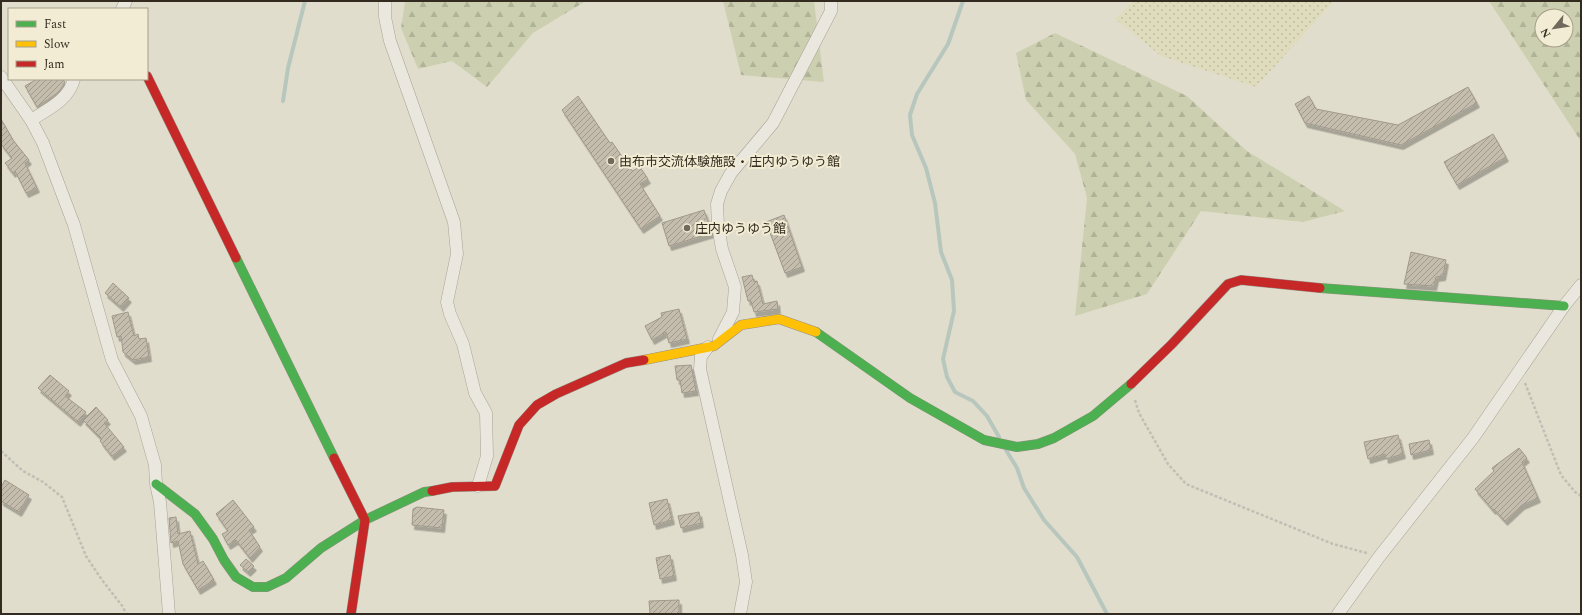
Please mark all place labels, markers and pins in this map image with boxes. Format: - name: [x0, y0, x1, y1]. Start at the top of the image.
- place label: 由布市交流体験施設・庄内ゆうゆう館: [619, 152, 840, 172]
- marker: 由布市交流体験施設・庄内ゆうゆう館: [606, 156, 616, 166]
- place label: 庄内ゆうゆう館: [695, 219, 786, 239]
- marker: 庄内ゆうゆう館: [682, 223, 692, 233]

